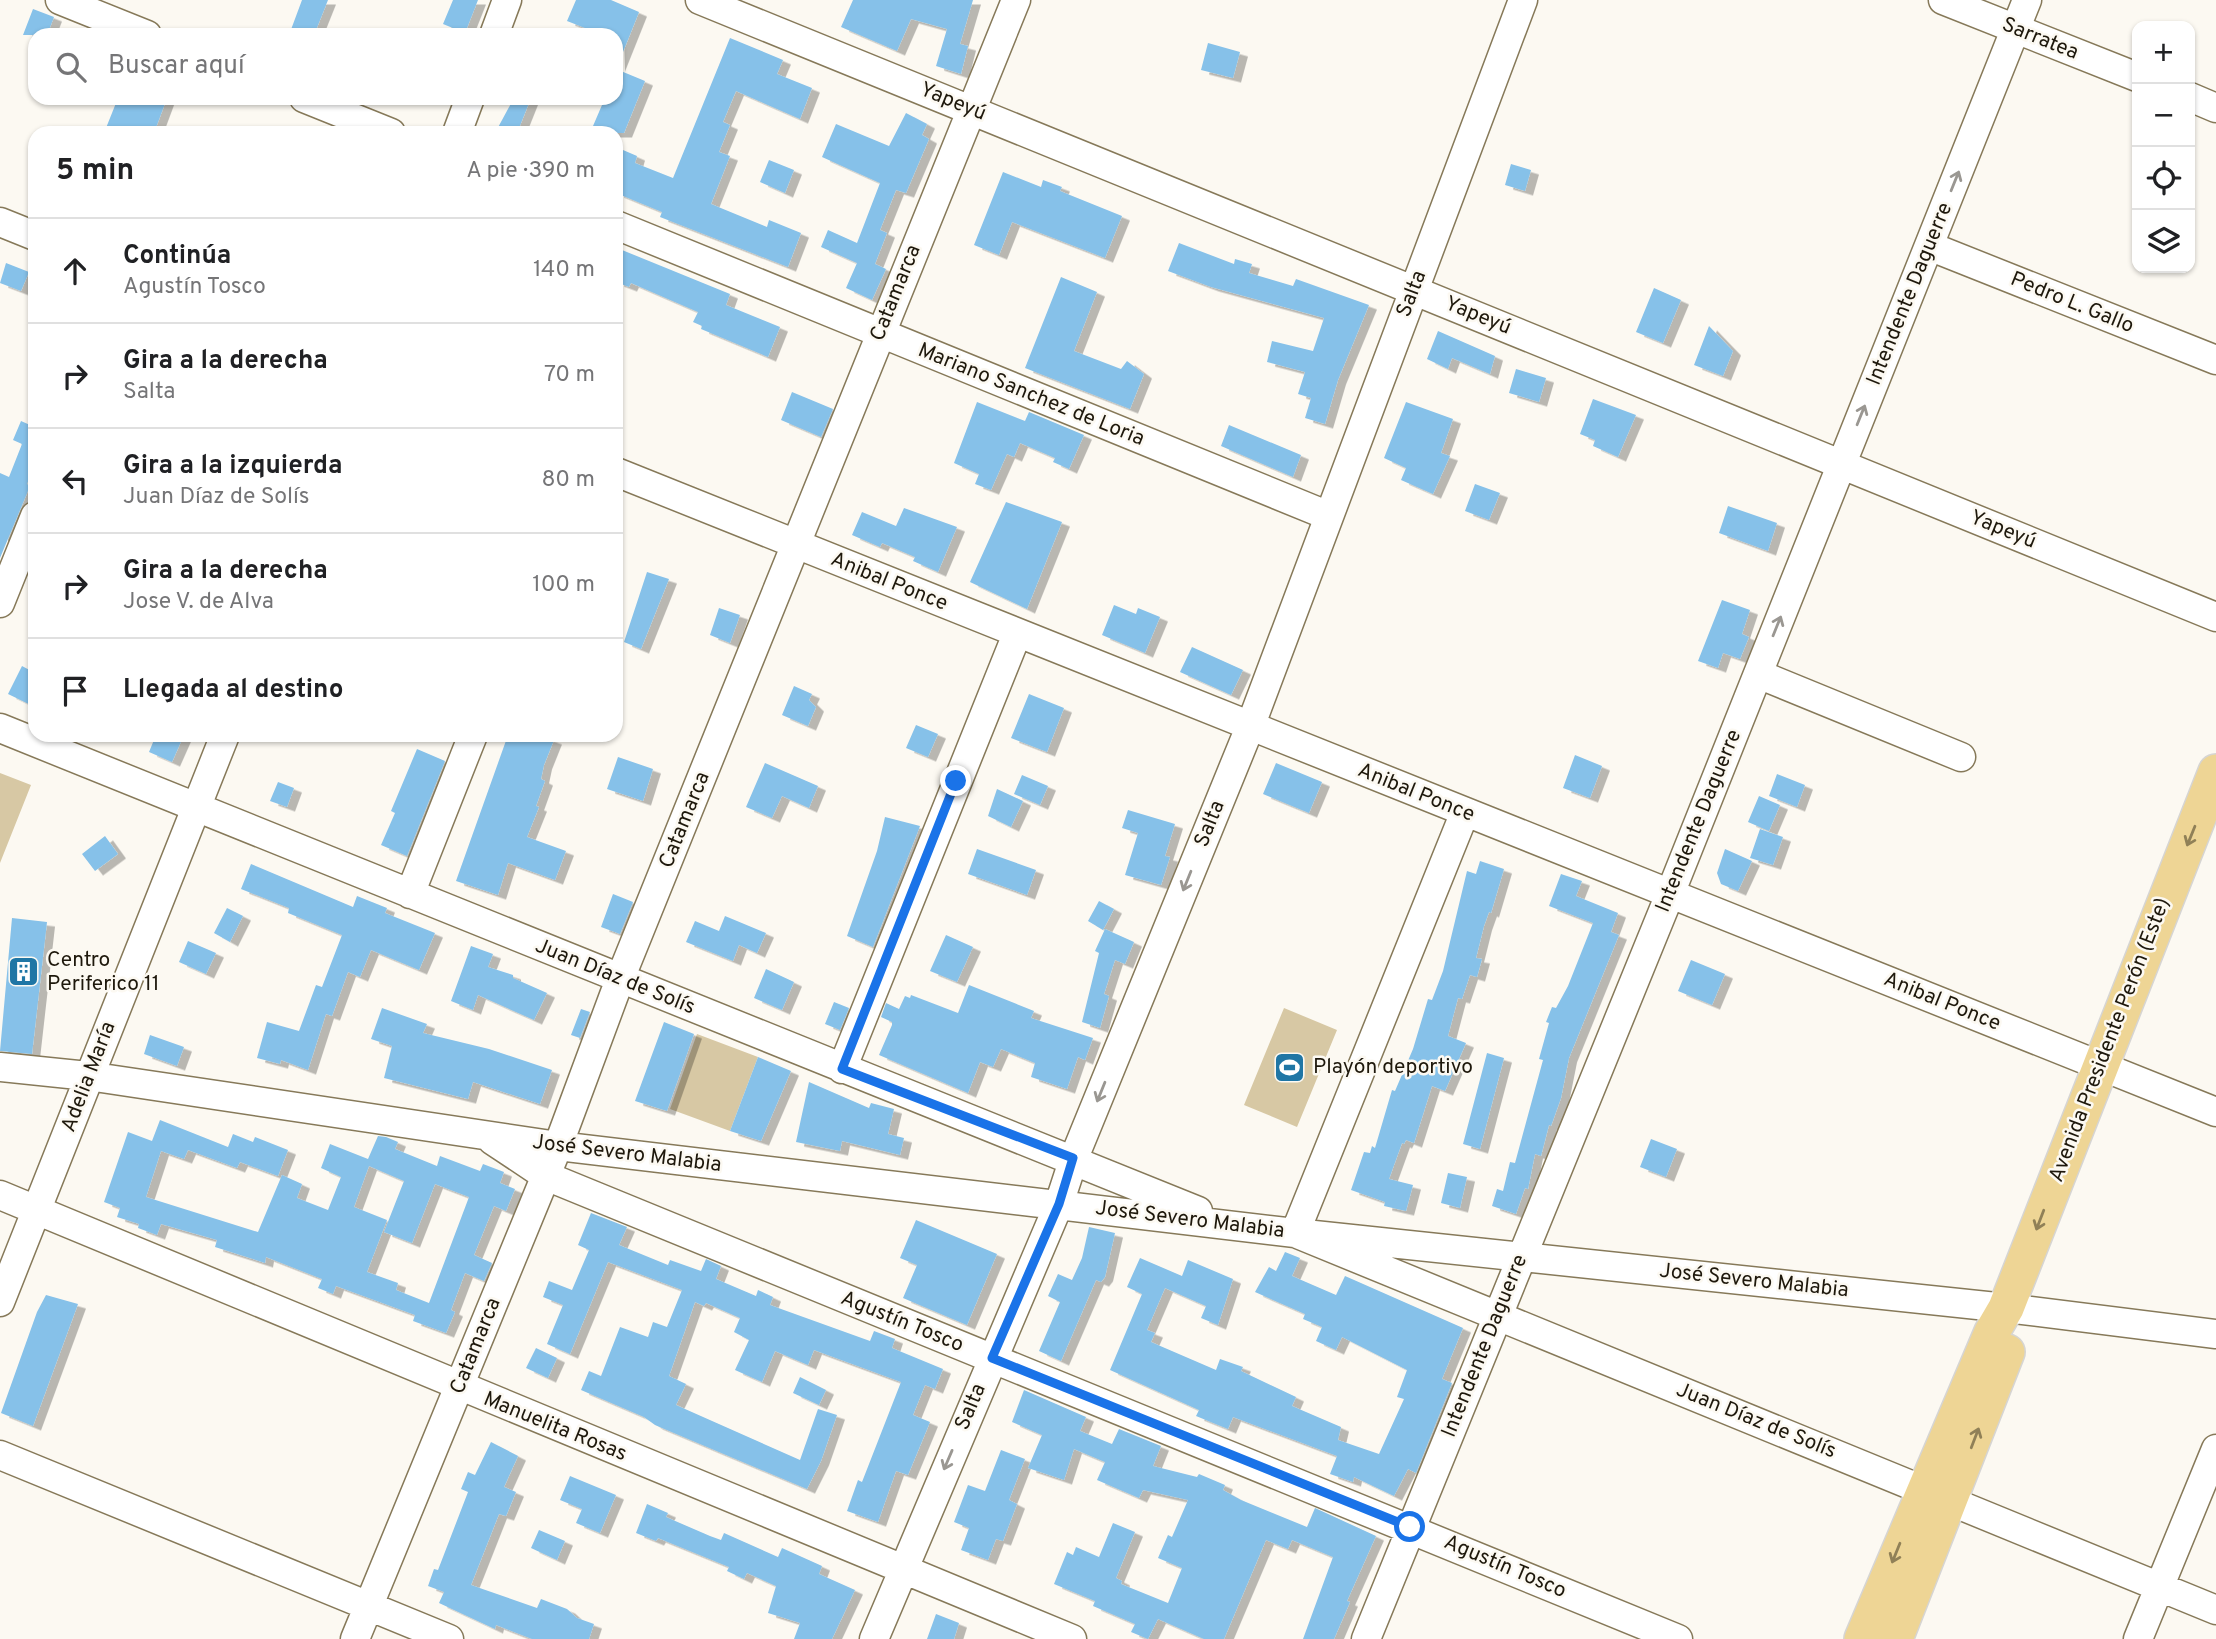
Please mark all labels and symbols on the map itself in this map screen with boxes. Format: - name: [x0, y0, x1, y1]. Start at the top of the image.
- street label: Sarratea: [1998, 11, 2082, 67]
- street label: Yapeyú: [916, 76, 990, 128]
- one-way arrow: [1949, 170, 1962, 192]
- street label: Intendente Daguerre: [1861, 199, 1959, 389]
- street label: Catamarca: [864, 241, 928, 345]
- street label: Pedro L. Gallo: [2006, 266, 2138, 340]
- street label: Salta: [1391, 267, 1433, 321]
- street label: Yapeyú: [1441, 290, 1515, 342]
- street label: Mariano Sanchez de Loria: [914, 337, 1148, 453]
- one-way arrow: [1856, 404, 1869, 426]
- street label: Yapeyú: [1966, 504, 2040, 556]
- street label: Anibal Ponce: [826, 546, 952, 618]
- one-way arrow: [1772, 616, 1785, 638]
- street label: Intendente Daguerre: [1650, 726, 1748, 916]
- street label: Anibal Ponce: [1353, 757, 1479, 829]
- route end: [940, 765, 971, 796]
- street label: Catamarca: [653, 768, 717, 872]
- street label: Salta: [1189, 797, 1231, 851]
- one-way arrow: [2183, 824, 2196, 846]
- one-way arrow: [1179, 870, 1192, 891]
- street label: Avenida Presidente Perón (Este): [2043, 894, 2177, 1186]
- street label: Juan Díaz de Solís: [531, 933, 699, 1021]
- place label: Centro Periferico 11: [47, 947, 160, 998]
- building icon: Centro Periferico 11: [7, 955, 41, 989]
- street label: Anibal Ponce: [1879, 966, 2005, 1038]
- street label: Adelia María: [56, 1018, 122, 1136]
- sports icon: Playón deportivo: [1273, 1050, 1307, 1084]
- place label: Playón deportivo: [1313, 1054, 1473, 1081]
- one-way arrow: [1093, 1080, 1106, 1102]
- street label: José Severo Malabia: [531, 1129, 723, 1179]
- street label: José Severo Malabia: [1094, 1195, 1286, 1245]
- one-way arrow: [2032, 1209, 2045, 1230]
- street label: Intendente Daguerre: [1436, 1251, 1534, 1441]
- street label: José Severo Malabia: [1658, 1258, 1850, 1304]
- street label: Agustín Tosco: [836, 1285, 968, 1359]
- street label: Catamarca: [444, 1294, 508, 1398]
- street label: Juan Díaz de Solís: [1672, 1377, 1840, 1465]
- street label: Salta: [949, 1380, 993, 1434]
- street label: Manuelita Rosas: [479, 1386, 631, 1468]
- one-way arrow: [1969, 1427, 1982, 1449]
- one-way arrow: [941, 1449, 954, 1470]
- route start: [1394, 1511, 1425, 1542]
- street label: Agustín Tosco: [1440, 1529, 1570, 1605]
- one-way arrow: [1889, 1542, 1902, 1564]

